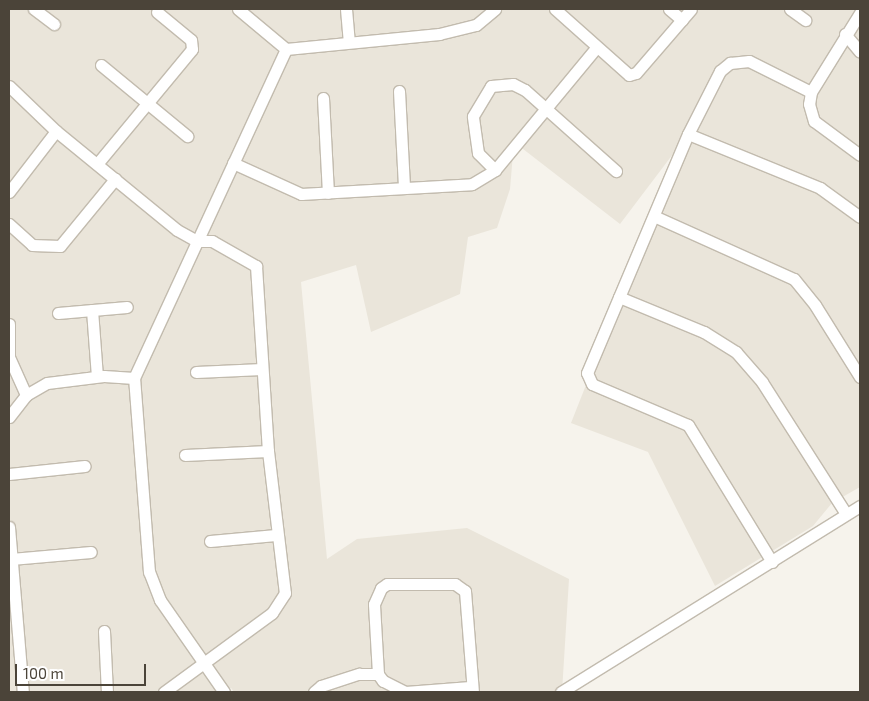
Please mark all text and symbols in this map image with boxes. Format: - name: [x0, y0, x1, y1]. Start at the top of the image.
- scale bar: [18, 654, 149, 686]
- text: 100 m: [23, 664, 64, 682]

